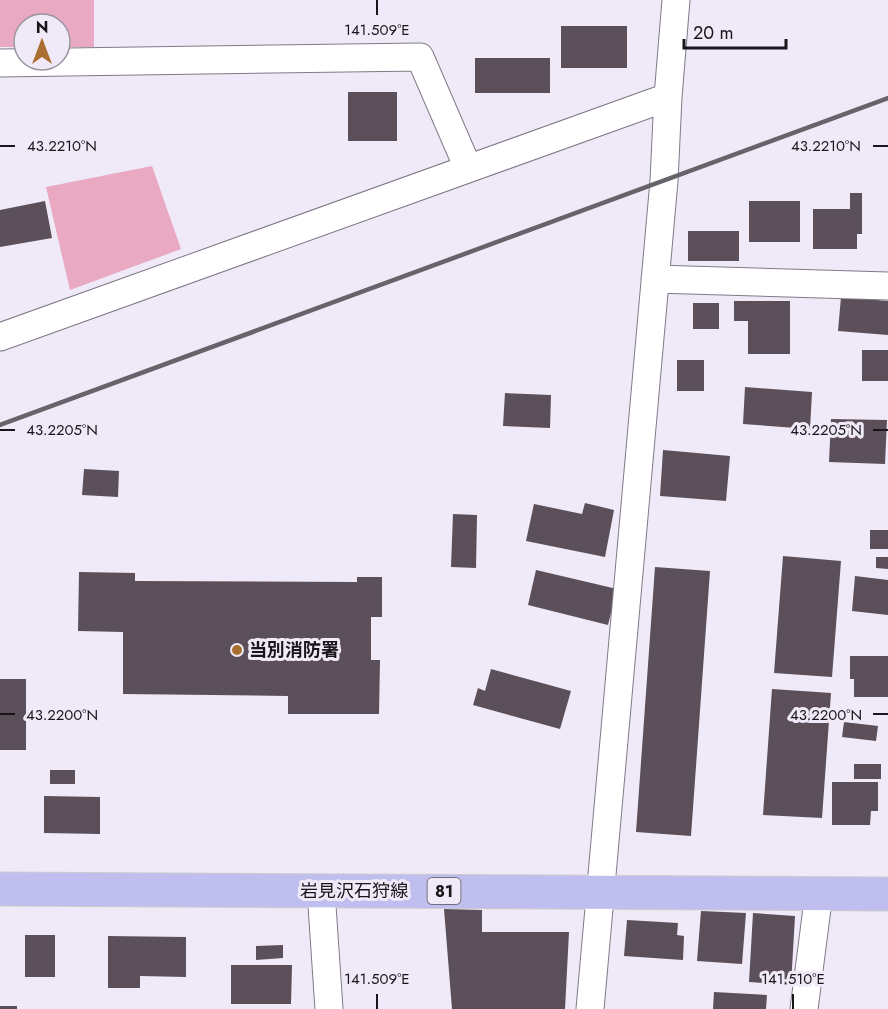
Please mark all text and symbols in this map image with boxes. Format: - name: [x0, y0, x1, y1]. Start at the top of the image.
- north arrow: [12, 12, 72, 72]
- scale bar: [684, 12, 786, 50]
- text: N: [36, 16, 48, 39]
- text: 141.509°E: [344, 19, 410, 41]
- text: 20 m: [693, 20, 733, 46]
- text: 43.2210°N: [27, 135, 97, 157]
- text: 43.2210°N: [791, 135, 861, 157]
- text: 43.2205°N: [26, 419, 98, 441]
- text: 43.2205°N: [790, 419, 862, 441]
- place label: 当別消防署: [249, 637, 339, 663]
- marker: 当別消防署: [230, 643, 244, 657]
- text: 43.2200°N: [26, 704, 98, 726]
- text: 43.2200°N: [790, 704, 862, 726]
- street label: 岩見沢石狩線: [300, 878, 408, 904]
- road number: 81: [428, 878, 460, 904]
- text: 141.509°E: [344, 968, 410, 990]
- text: 141.510°E: [761, 968, 825, 990]

